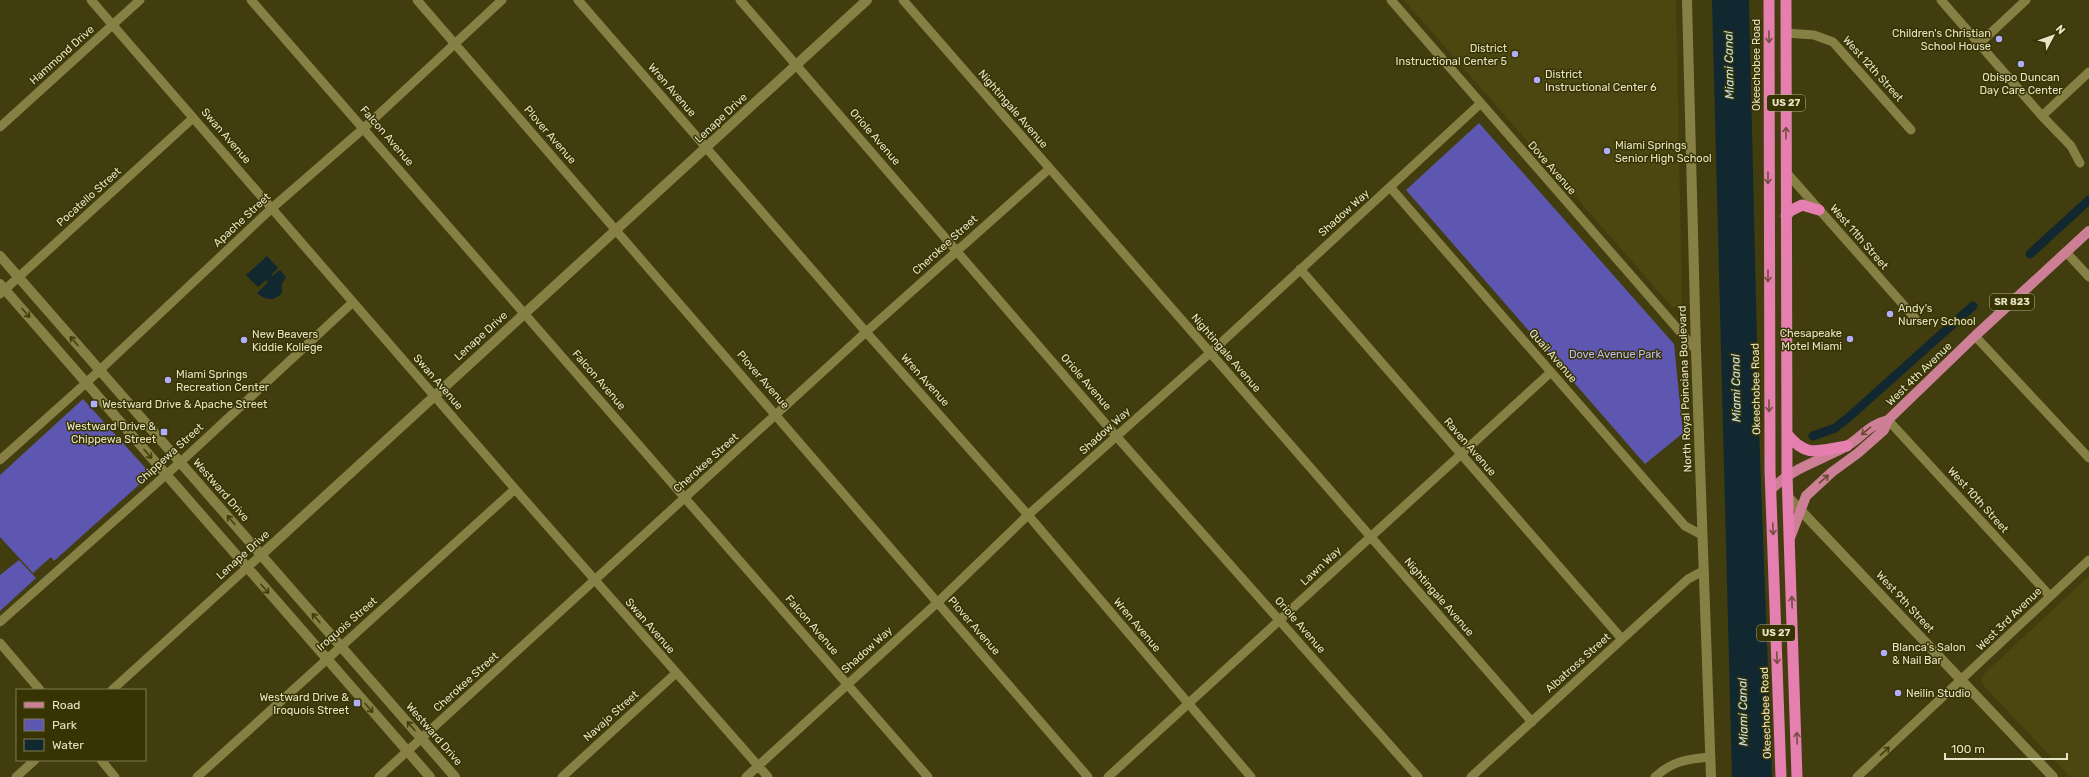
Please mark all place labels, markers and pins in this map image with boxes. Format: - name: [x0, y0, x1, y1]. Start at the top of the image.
- place label: Children's Christian School House: [1892, 27, 1991, 53]
- marker: Children's Christian School House: [1994, 34, 2004, 44]
- place label: District Instructional Center 5: [1395, 42, 1508, 68]
- marker: District Instructional Center 5: [1510, 49, 1520, 59]
- marker: Obispo Duncan Day Care Center: [2016, 59, 2026, 69]
- place label: District Instructional Center 6: [1545, 68, 1657, 94]
- place label: Obispo Duncan Day Care Center: [1979, 71, 2063, 97]
- marker: District Instructional Center 6: [1532, 75, 1542, 85]
- place label: Miami Springs Senior High School: [1615, 139, 1712, 165]
- marker: Miami Springs Senior High School: [1602, 146, 1612, 156]
- place label: Andy's Nursery School: [1898, 302, 1976, 328]
- marker: Andy's Nursery School: [1885, 309, 1895, 319]
- place label: Chesapeake Motel Miami: [1780, 327, 1842, 353]
- place label: New Beavers Kiddie Kollege: [252, 328, 323, 354]
- marker: Chesapeake Motel Miami: [1845, 334, 1855, 344]
- marker: New Beavers Kiddie Kollege: [239, 335, 249, 345]
- place label: Miami Springs Recreation Center: [176, 368, 270, 394]
- marker: Miami Springs Recreation Center: [163, 375, 173, 385]
- place label: Westward Drive & Apache Street: [102, 398, 268, 411]
- marker: Westward Drive & Apache Street: [89, 399, 99, 409]
- place label: Westward Drive & Chippewa Street: [67, 420, 157, 446]
- marker: Westward Drive & Chippewa Street: [159, 427, 169, 437]
- place label: Blanca's Salon & Nail Bar: [1892, 641, 1966, 667]
- marker: Blanca's Salon & Nail Bar: [1879, 648, 1889, 658]
- place label: Neilin Studio: [1906, 687, 1970, 700]
- marker: Neilin Studio: [1893, 688, 1903, 698]
- place label: Westward Drive & Iroquois Street: [260, 691, 350, 717]
- marker: Westward Drive & Iroquois Street: [352, 698, 362, 708]

